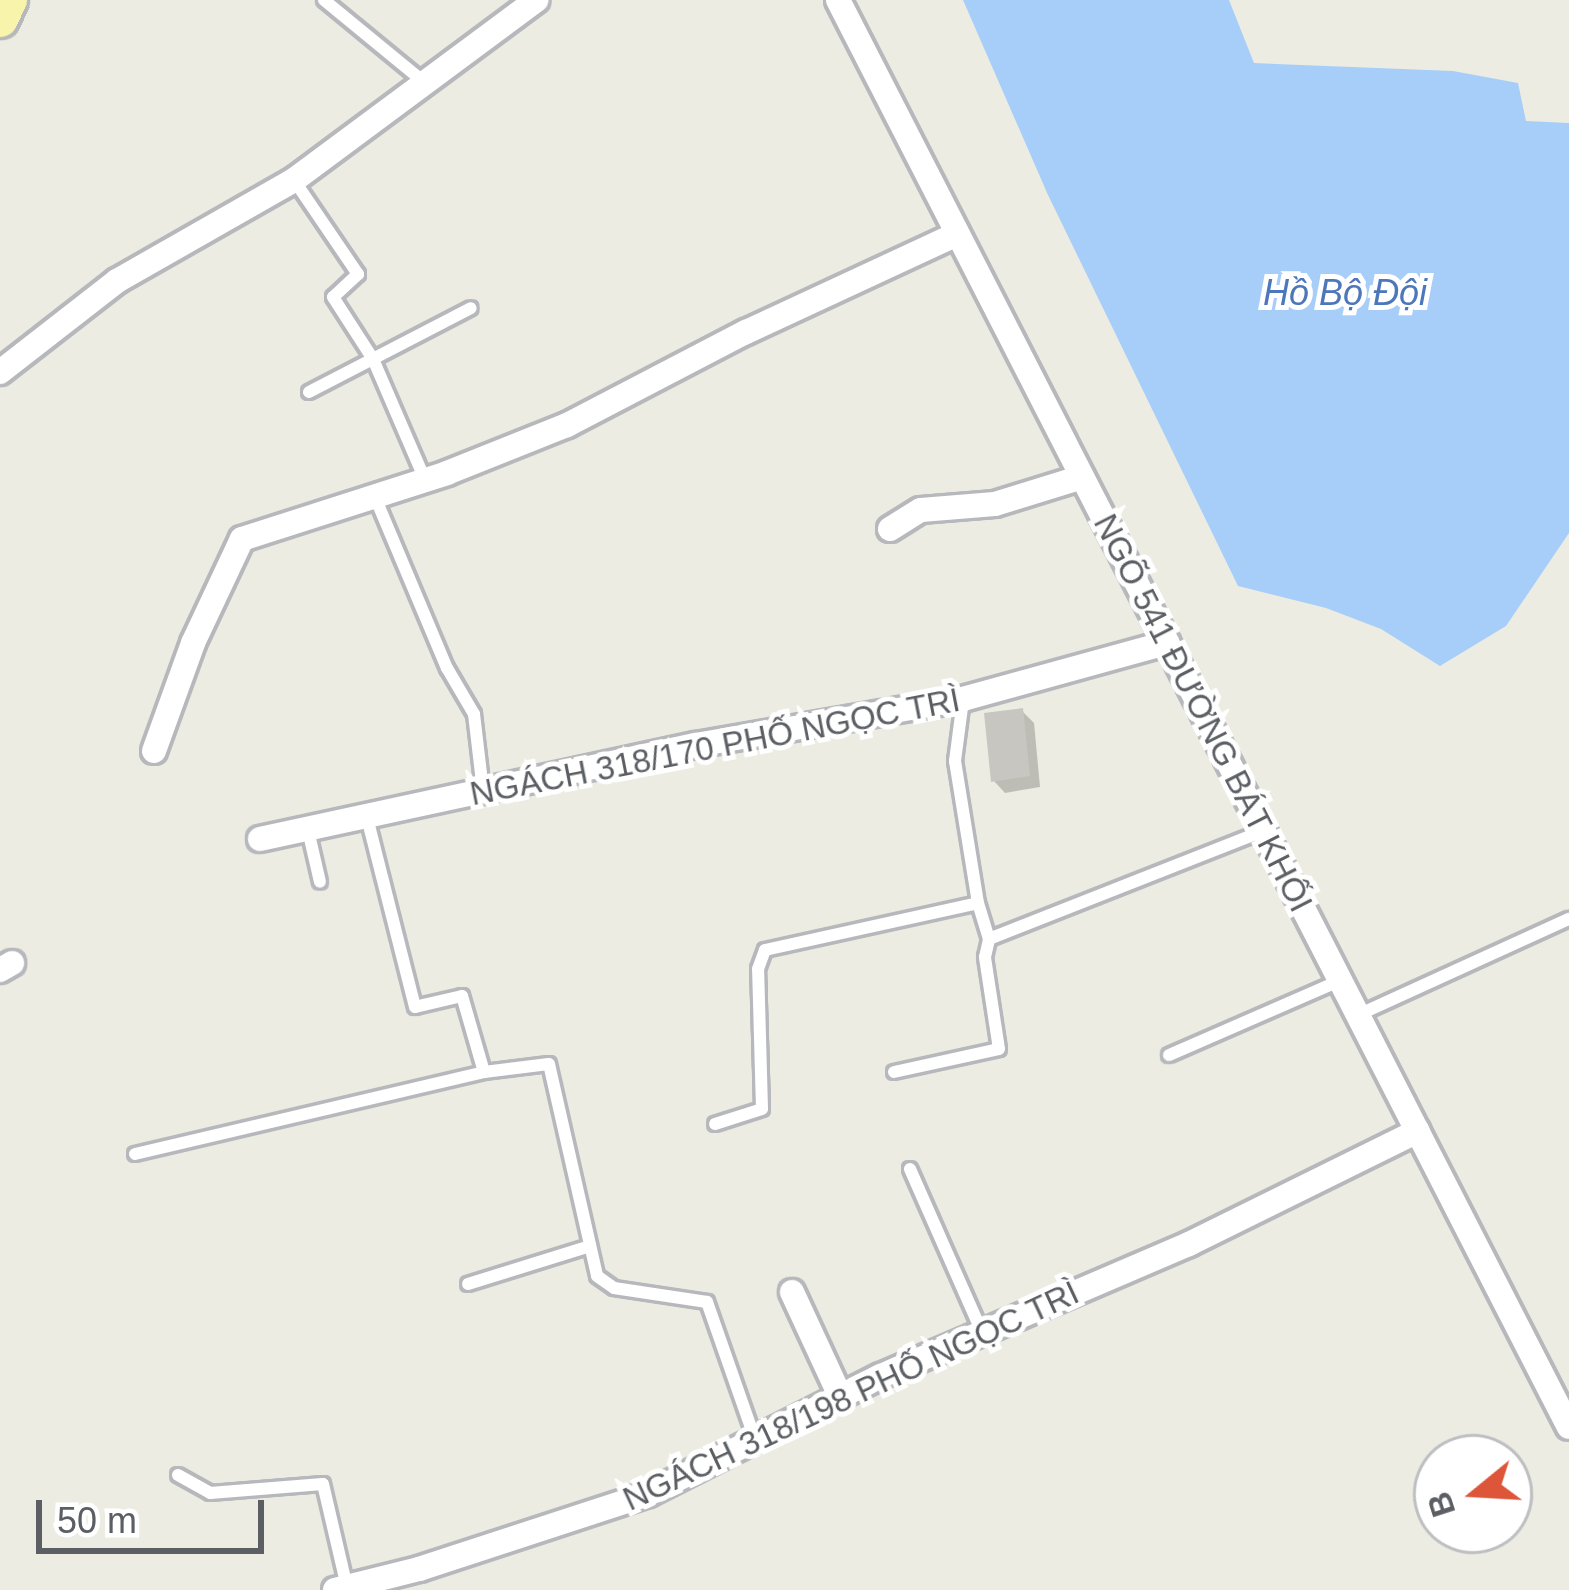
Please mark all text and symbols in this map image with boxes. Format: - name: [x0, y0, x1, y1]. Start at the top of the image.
- water label: Hồ Bộ Đội: [1263, 271, 1427, 315]
- street label: NGÕ 541 ĐƯỜNG BÁT KHỐI: [1085, 507, 1321, 919]
- street label: NGÁCH 318/170 PHỐ NGỌC TRÌ: [466, 680, 964, 814]
- street label: NGÁCH 318/198 PHỐ NGỌC TRÌ: [617, 1273, 1085, 1519]
- north arrow: [1413, 1434, 1533, 1554]
- scale bar: [42, 1476, 270, 1550]
- text: B: [1420, 1487, 1462, 1521]
- text: 50 m: [57, 1500, 137, 1541]

